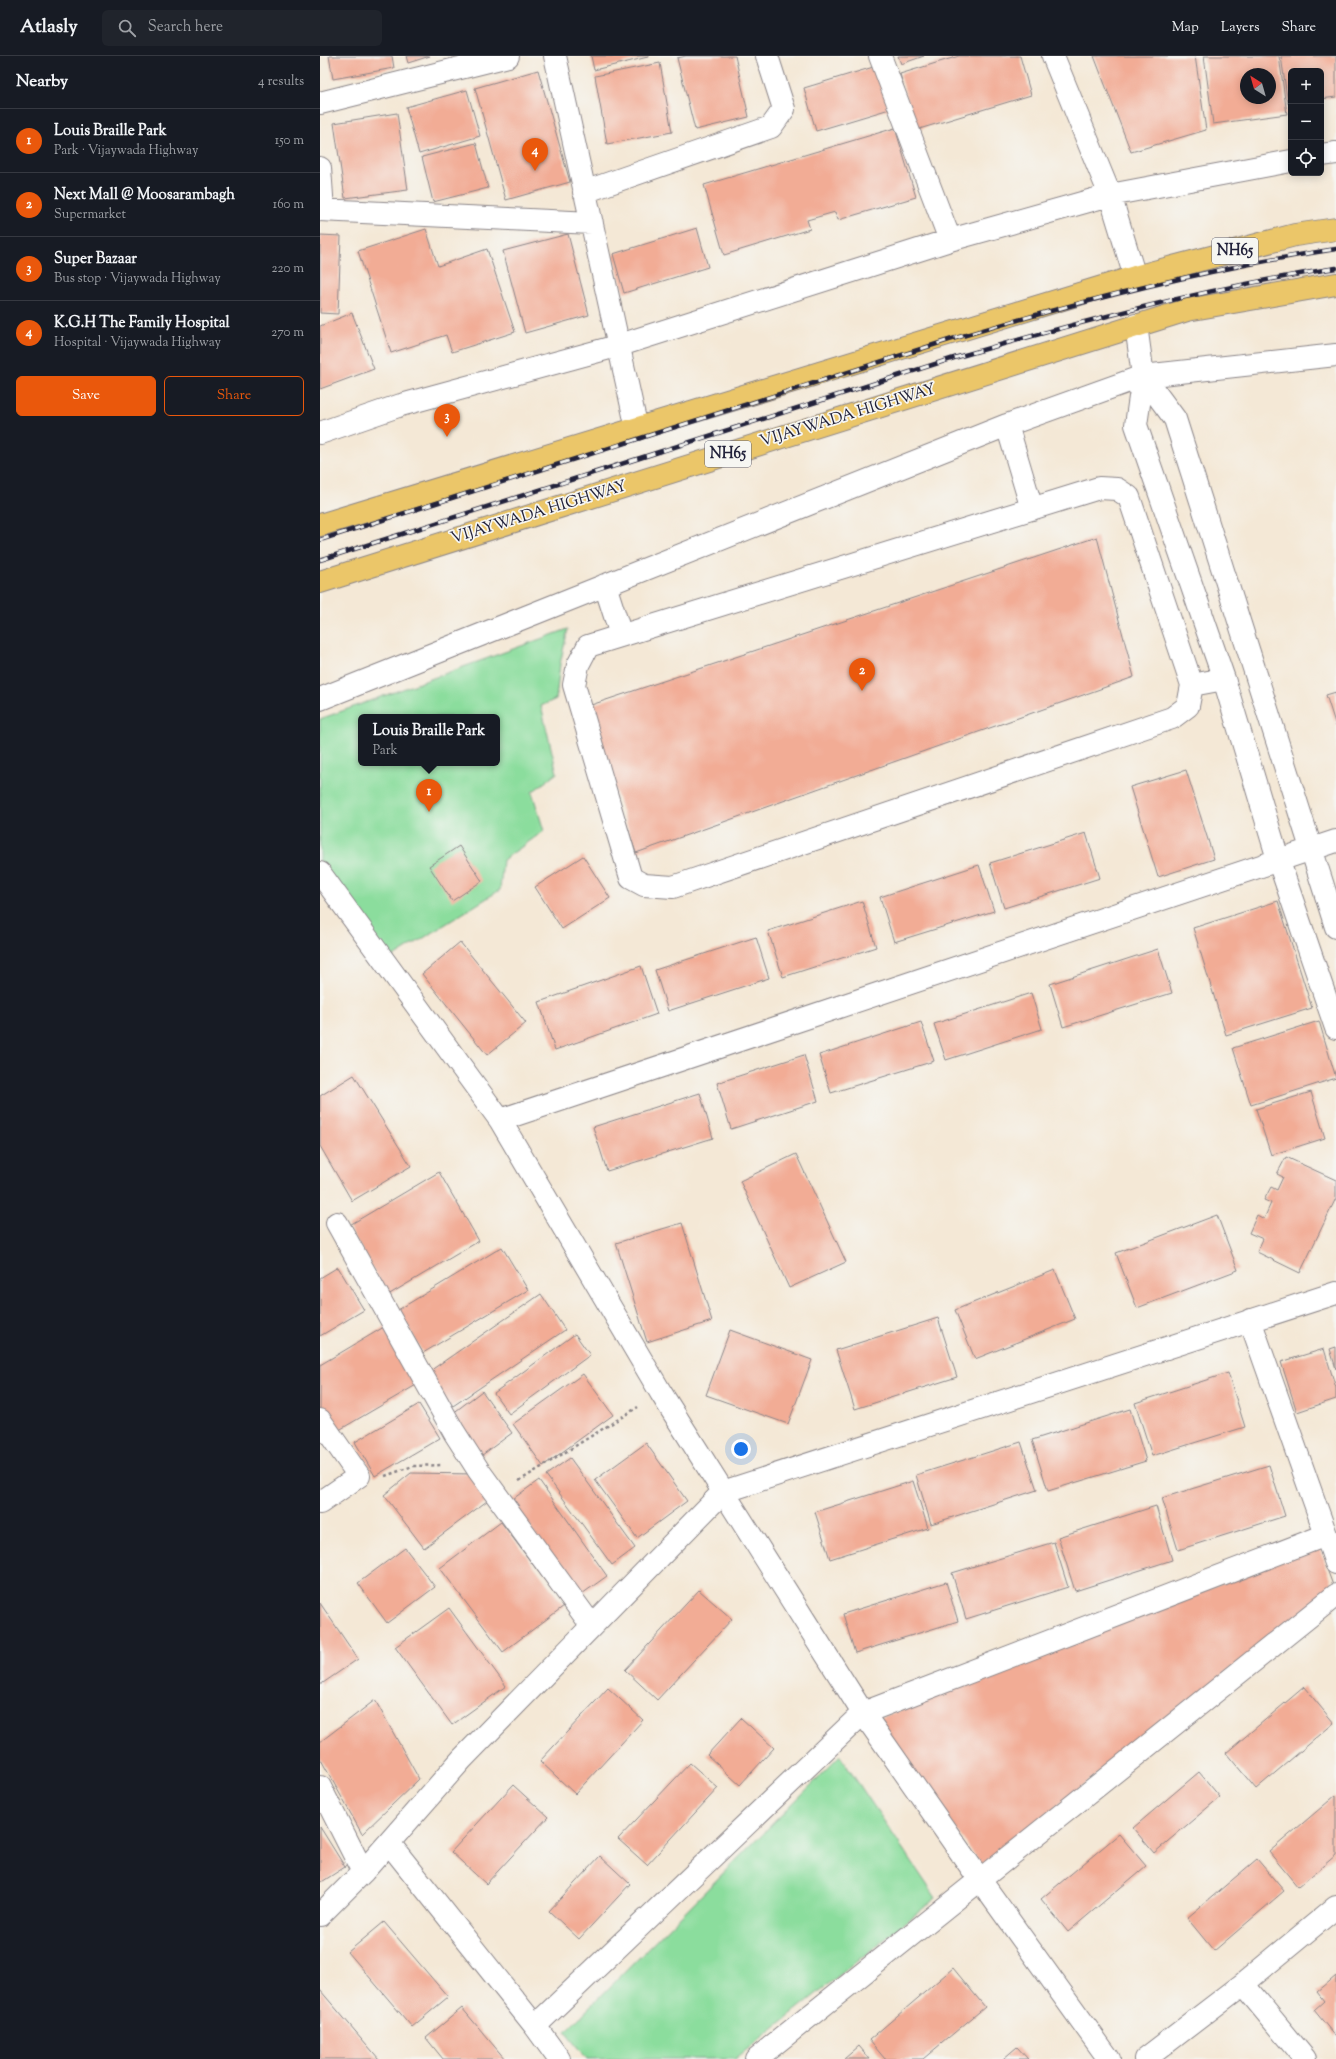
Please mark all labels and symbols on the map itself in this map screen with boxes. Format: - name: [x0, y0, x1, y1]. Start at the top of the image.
- north arrow: [1240, 68, 1276, 104]
- pin: 4: [522, 138, 548, 171]
- road number: NH65: [1212, 238, 1258, 264]
- street label: VIJAYWADA HIGHWAY: [757, 378, 939, 454]
- pin: 3: [434, 404, 460, 437]
- road number: NH65: [705, 441, 751, 467]
- street label: VIJAYWADA HIGHWAY: [448, 475, 630, 551]
- pin: 2: [849, 658, 875, 691]
- pin: 1: [416, 779, 442, 812]
- your location: [731, 1439, 751, 1459]

